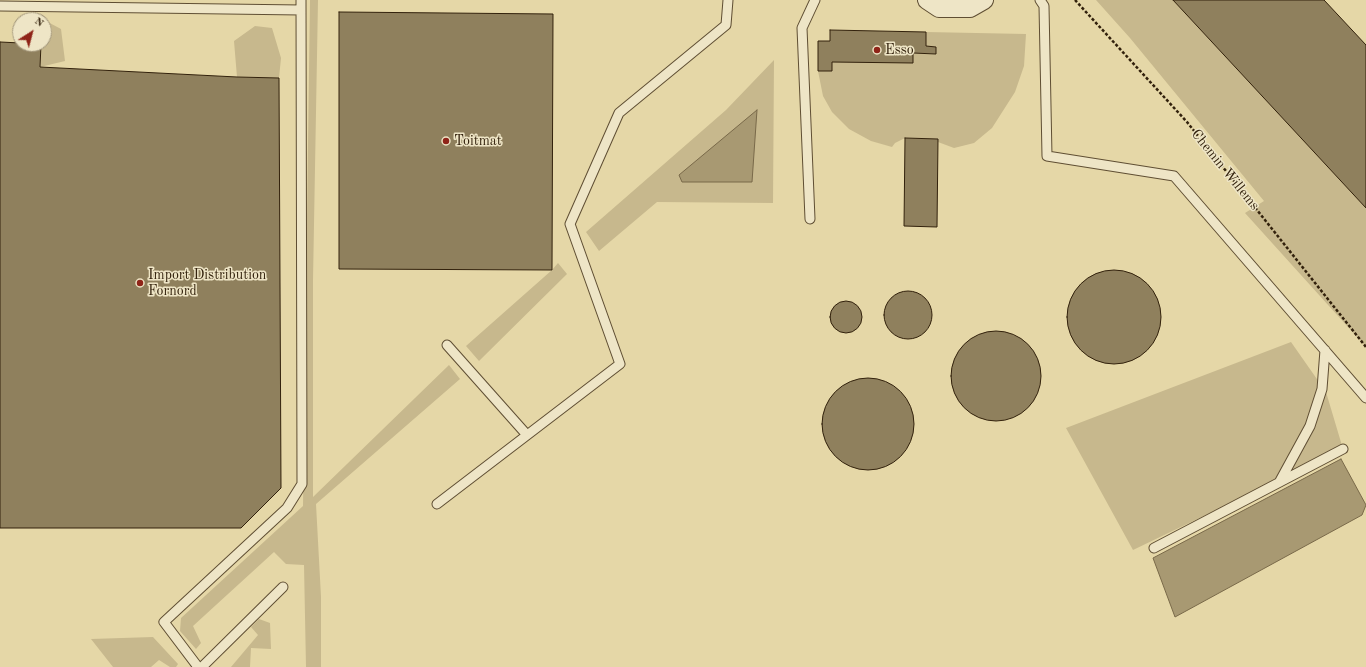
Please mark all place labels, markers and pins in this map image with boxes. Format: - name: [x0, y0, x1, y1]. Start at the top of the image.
- place label: Esso: [885, 42, 914, 58]
- marker: Esso: [872, 45, 882, 55]
- place label: Toitmat: [454, 133, 502, 149]
- marker: Toitmat: [441, 136, 451, 146]
- place label: Import Distribution Fornord: [148, 267, 266, 300]
- marker: Import Distribution Fornord: [135, 278, 145, 288]

